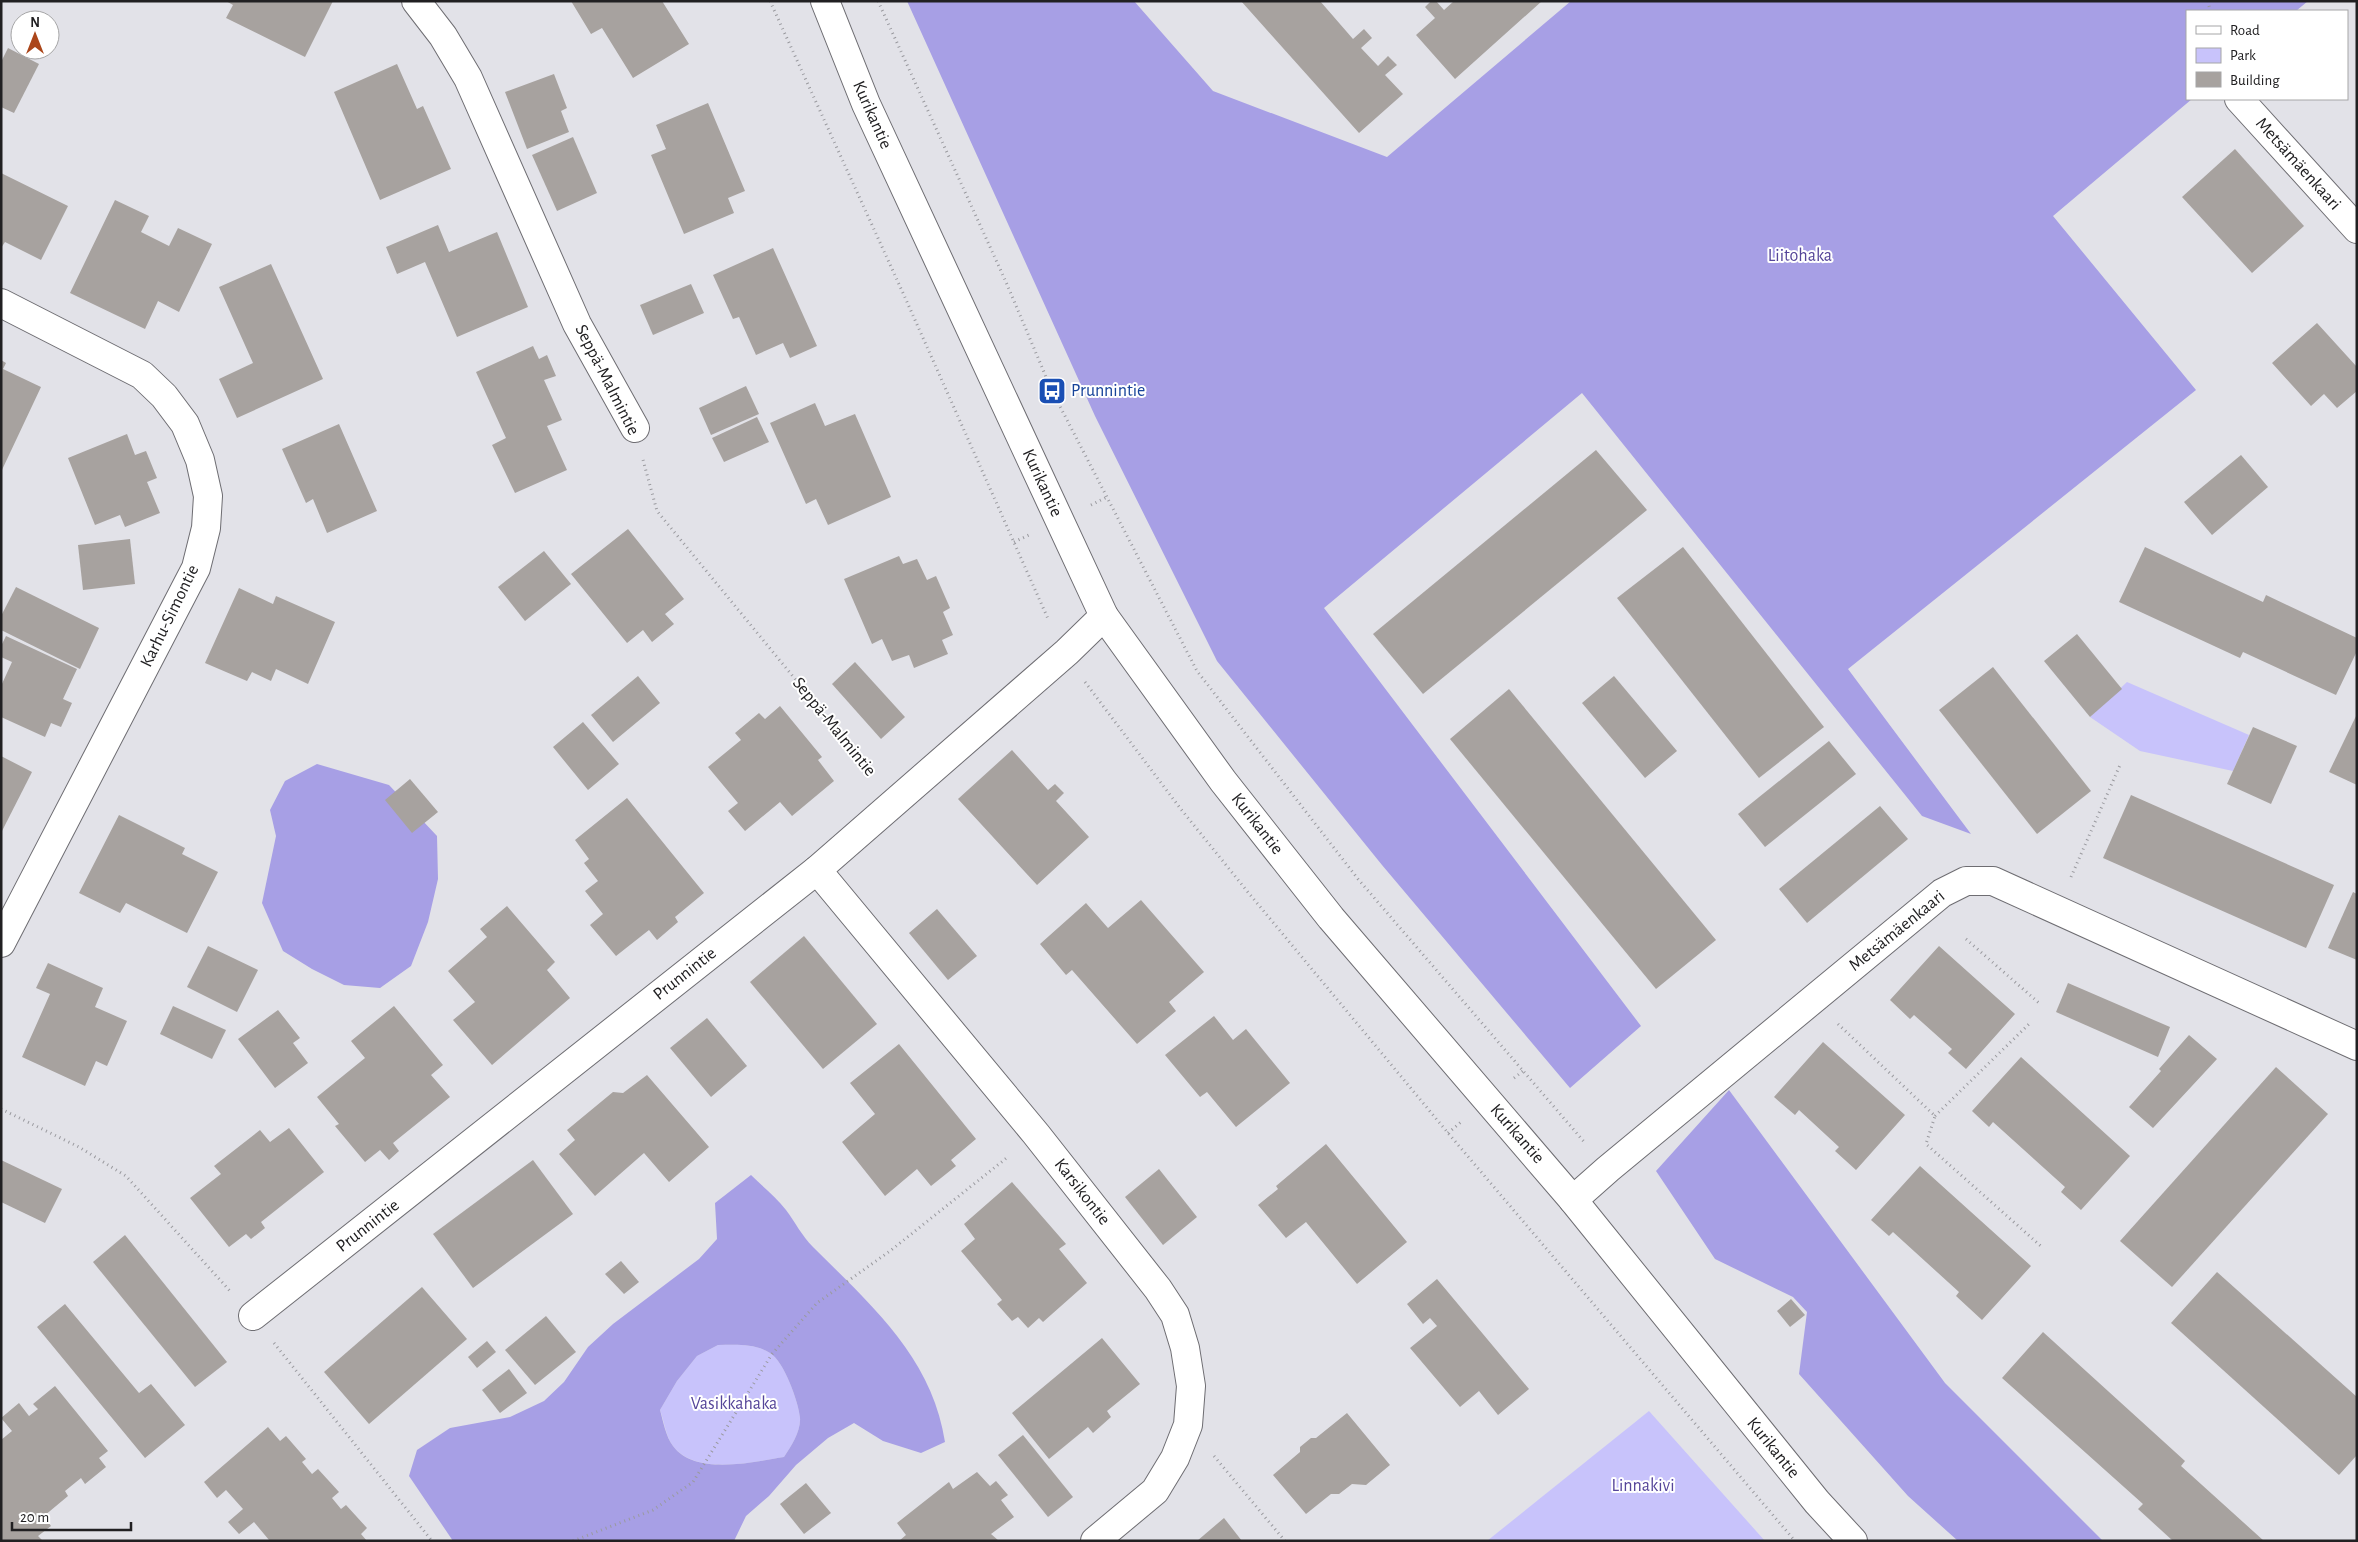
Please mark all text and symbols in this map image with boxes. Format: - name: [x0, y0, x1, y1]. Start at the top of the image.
- north arrow: [10, 10, 60, 60]
- legend: [2186, 10, 2348, 100]
- text: N: [30, 16, 40, 30]
- text: Road: [2230, 23, 2260, 38]
- text: Park: [2230, 48, 2256, 63]
- text: Building: [2230, 73, 2280, 88]
- street label: Kurikantie: [849, 78, 895, 152]
- street label: Metsämäenkaari: [2252, 114, 2344, 214]
- park label: Liitohaka: [1768, 247, 1832, 265]
- street label: Seppä-Malmintie: [571, 322, 643, 438]
- bus stop icon: Prunnintie: [1037, 376, 1067, 406]
- place label: Prunnintie: [1071, 382, 1145, 400]
- street label: Kurikantie: [1019, 446, 1065, 520]
- street label: Karhu-Simontie: [138, 562, 202, 670]
- street label: Seppä-Malmintie: [789, 674, 879, 780]
- street label: Kurikantie: [1228, 790, 1286, 858]
- street label: Metsämäenkaari: [1846, 887, 1948, 975]
- street label: Prunnintie: [650, 944, 720, 1004]
- street label: Kurikantie: [1486, 1101, 1548, 1167]
- street label: Karsikontie: [1051, 1155, 1113, 1229]
- street label: Prunnintie: [333, 1196, 403, 1256]
- park label: Vasikkahaka: [691, 1395, 777, 1413]
- street label: Kurikantie: [1743, 1414, 1803, 1482]
- park label: Linnakivi: [1611, 1477, 1675, 1495]
- scale bar: [12, 1500, 131, 1532]
- text: 20 m: [20, 1510, 49, 1525]

